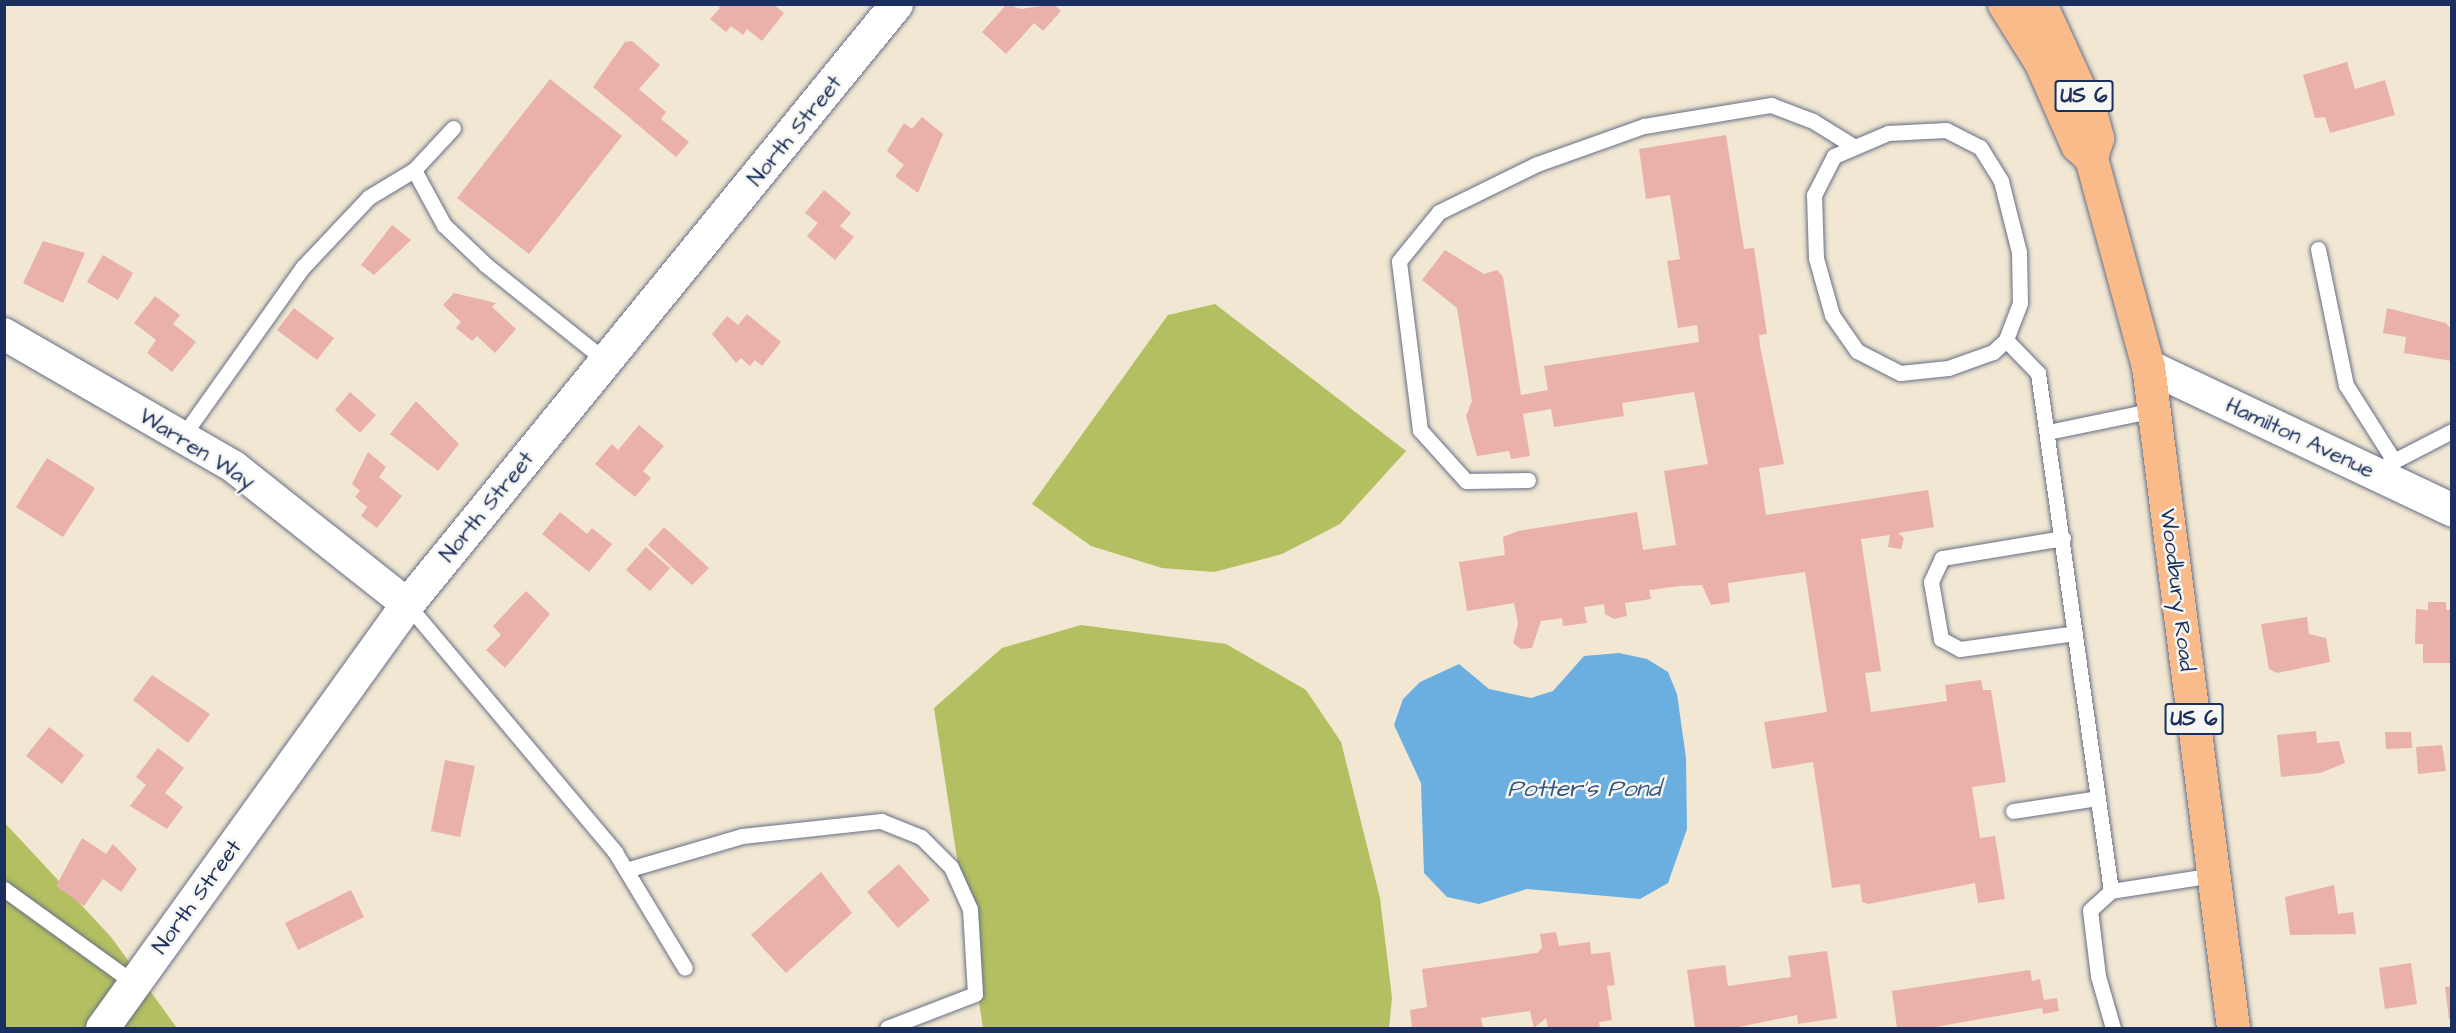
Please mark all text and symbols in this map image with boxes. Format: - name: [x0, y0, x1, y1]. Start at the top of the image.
- street label: North Street: [742, 70, 848, 192]
- road number: US 6: [2054, 78, 2114, 114]
- street label: Hamilton Avenue: [2221, 392, 2379, 484]
- street label: Warren Way: [134, 403, 260, 495]
- street label: North Street: [434, 446, 540, 568]
- street label: Woodbury Road: [2154, 507, 2200, 673]
- road number: US 6: [2164, 701, 2224, 737]
- water label: Potter's Pond: [1507, 776, 1661, 804]
- street label: North Street: [147, 835, 247, 959]

